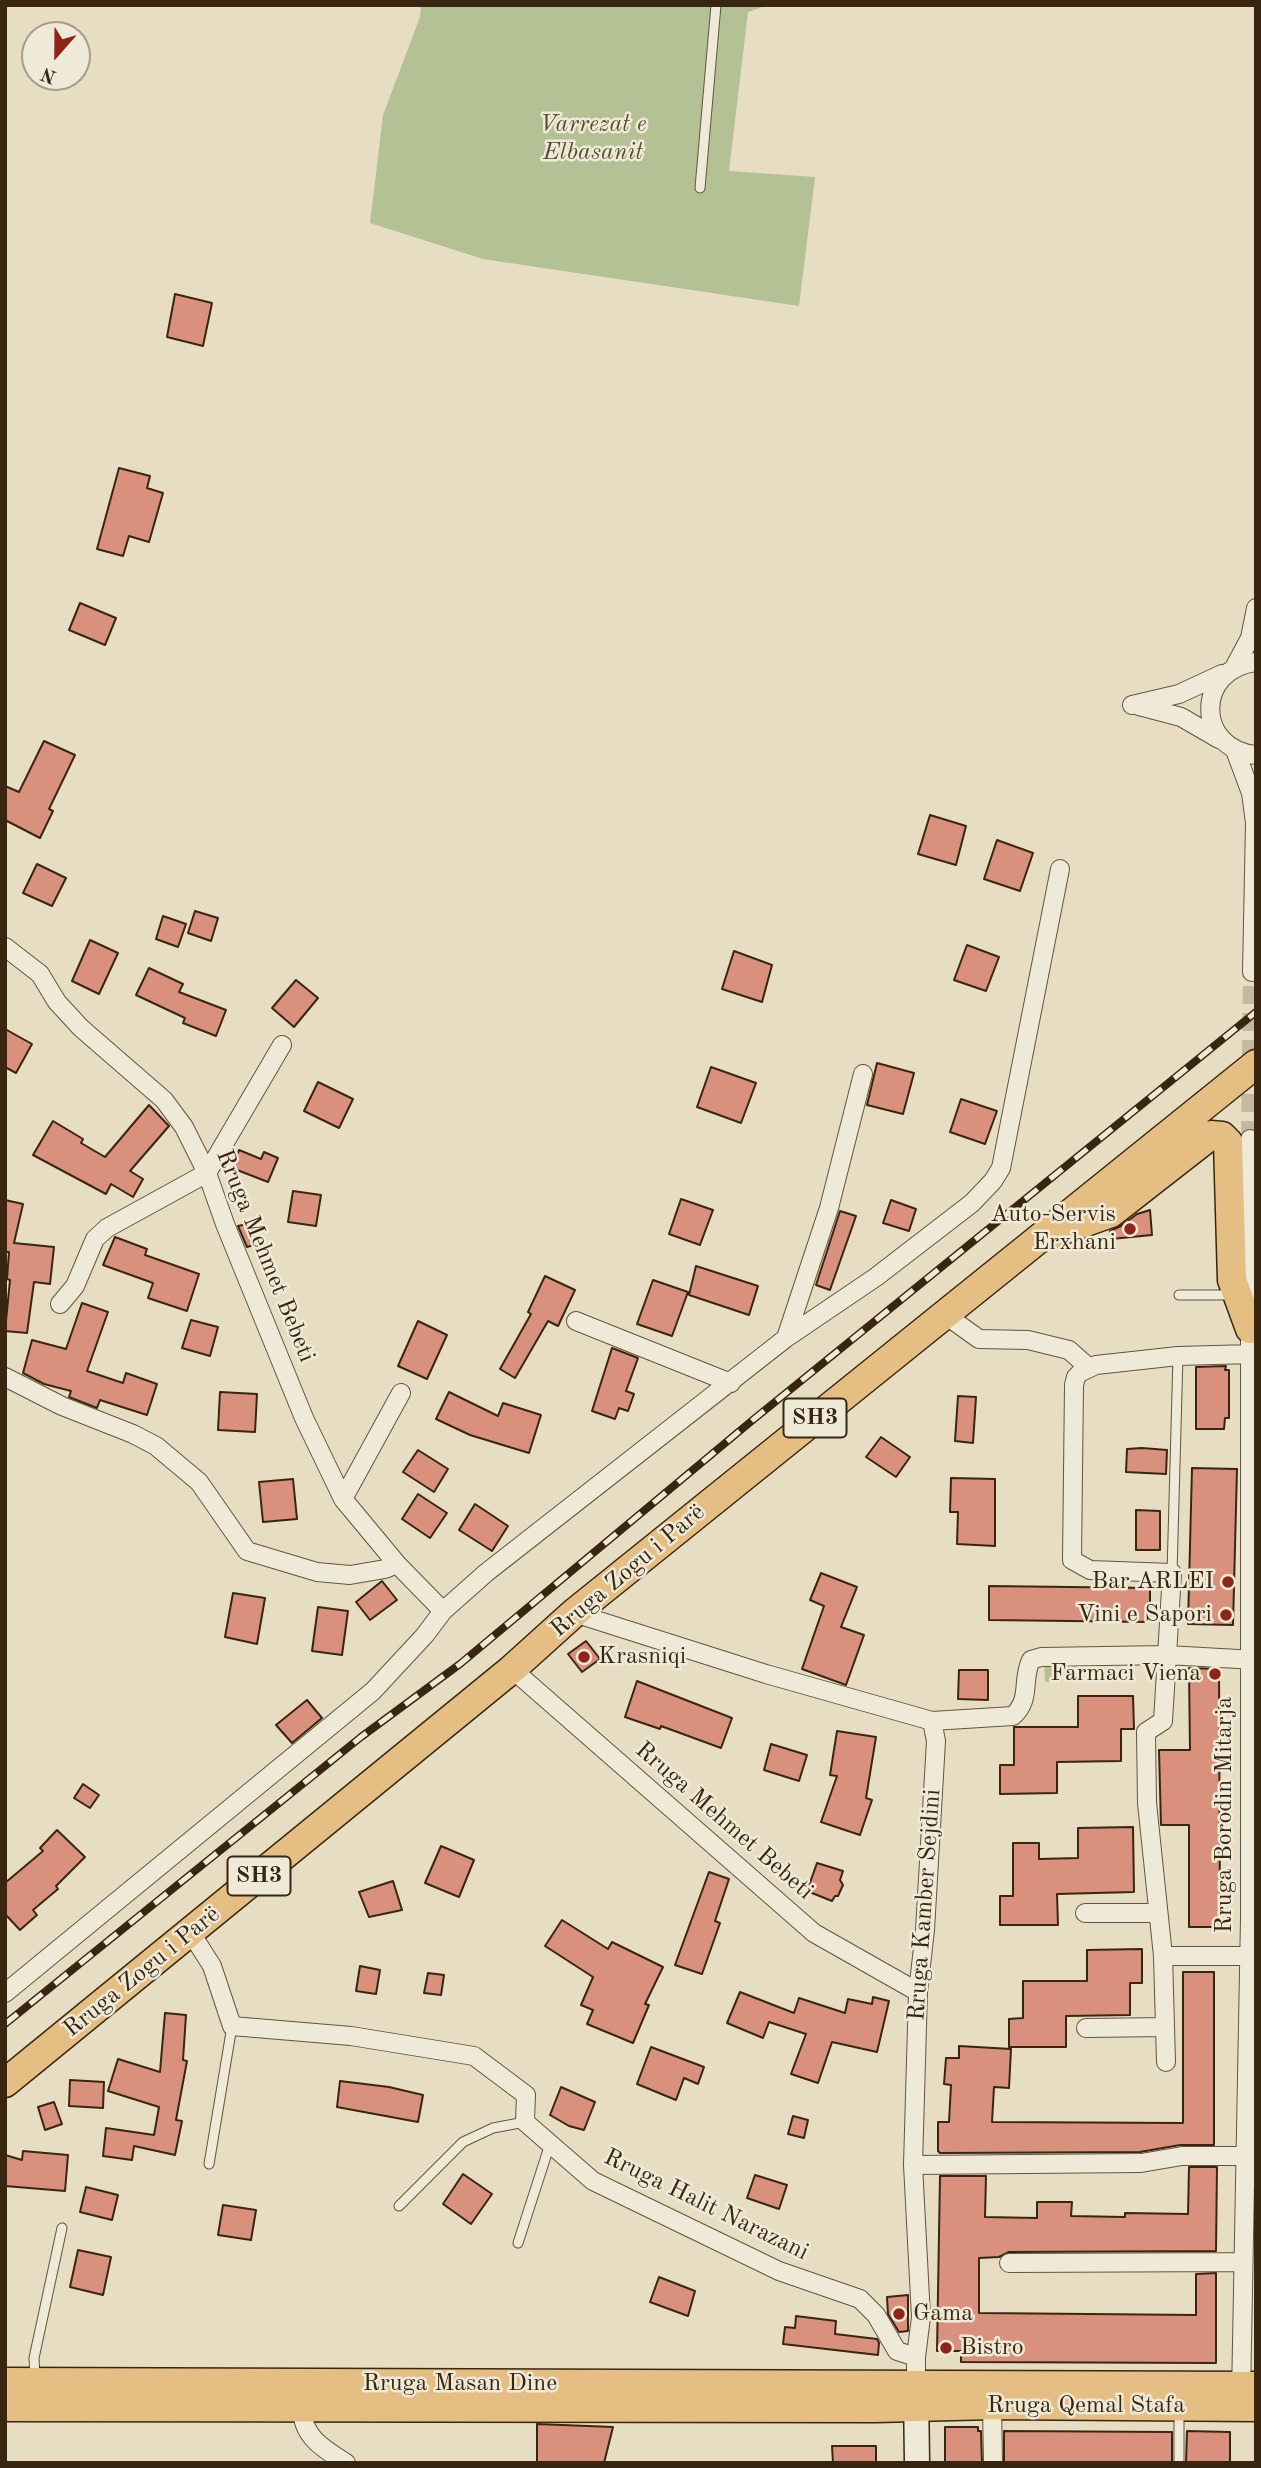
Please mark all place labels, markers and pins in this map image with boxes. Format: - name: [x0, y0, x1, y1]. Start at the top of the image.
- place label: Auto-Servis Erxhani: [990, 1201, 1116, 1257]
- marker: Auto-Servis Erxhani: [1122, 1221, 1138, 1237]
- place label: Bar ARLEI: [1091, 1568, 1214, 1596]
- marker: Bar ARLEI: [1220, 1574, 1236, 1590]
- place label: Vini e Sapori: [1077, 1601, 1212, 1629]
- marker: Vini e Sapori: [1218, 1607, 1234, 1623]
- place label: Krasniqi: [598, 1643, 686, 1671]
- marker: Krasniqi: [576, 1649, 592, 1665]
- place label: Farmaci Viena: [1050, 1660, 1201, 1688]
- marker: Farmaci Viena: [1207, 1666, 1223, 1682]
- place label: Gama: [913, 2300, 973, 2328]
- marker: Gama: [891, 2306, 907, 2322]
- place label: Bistro: [960, 2334, 1024, 2362]
- marker: Bistro: [938, 2340, 954, 2356]

